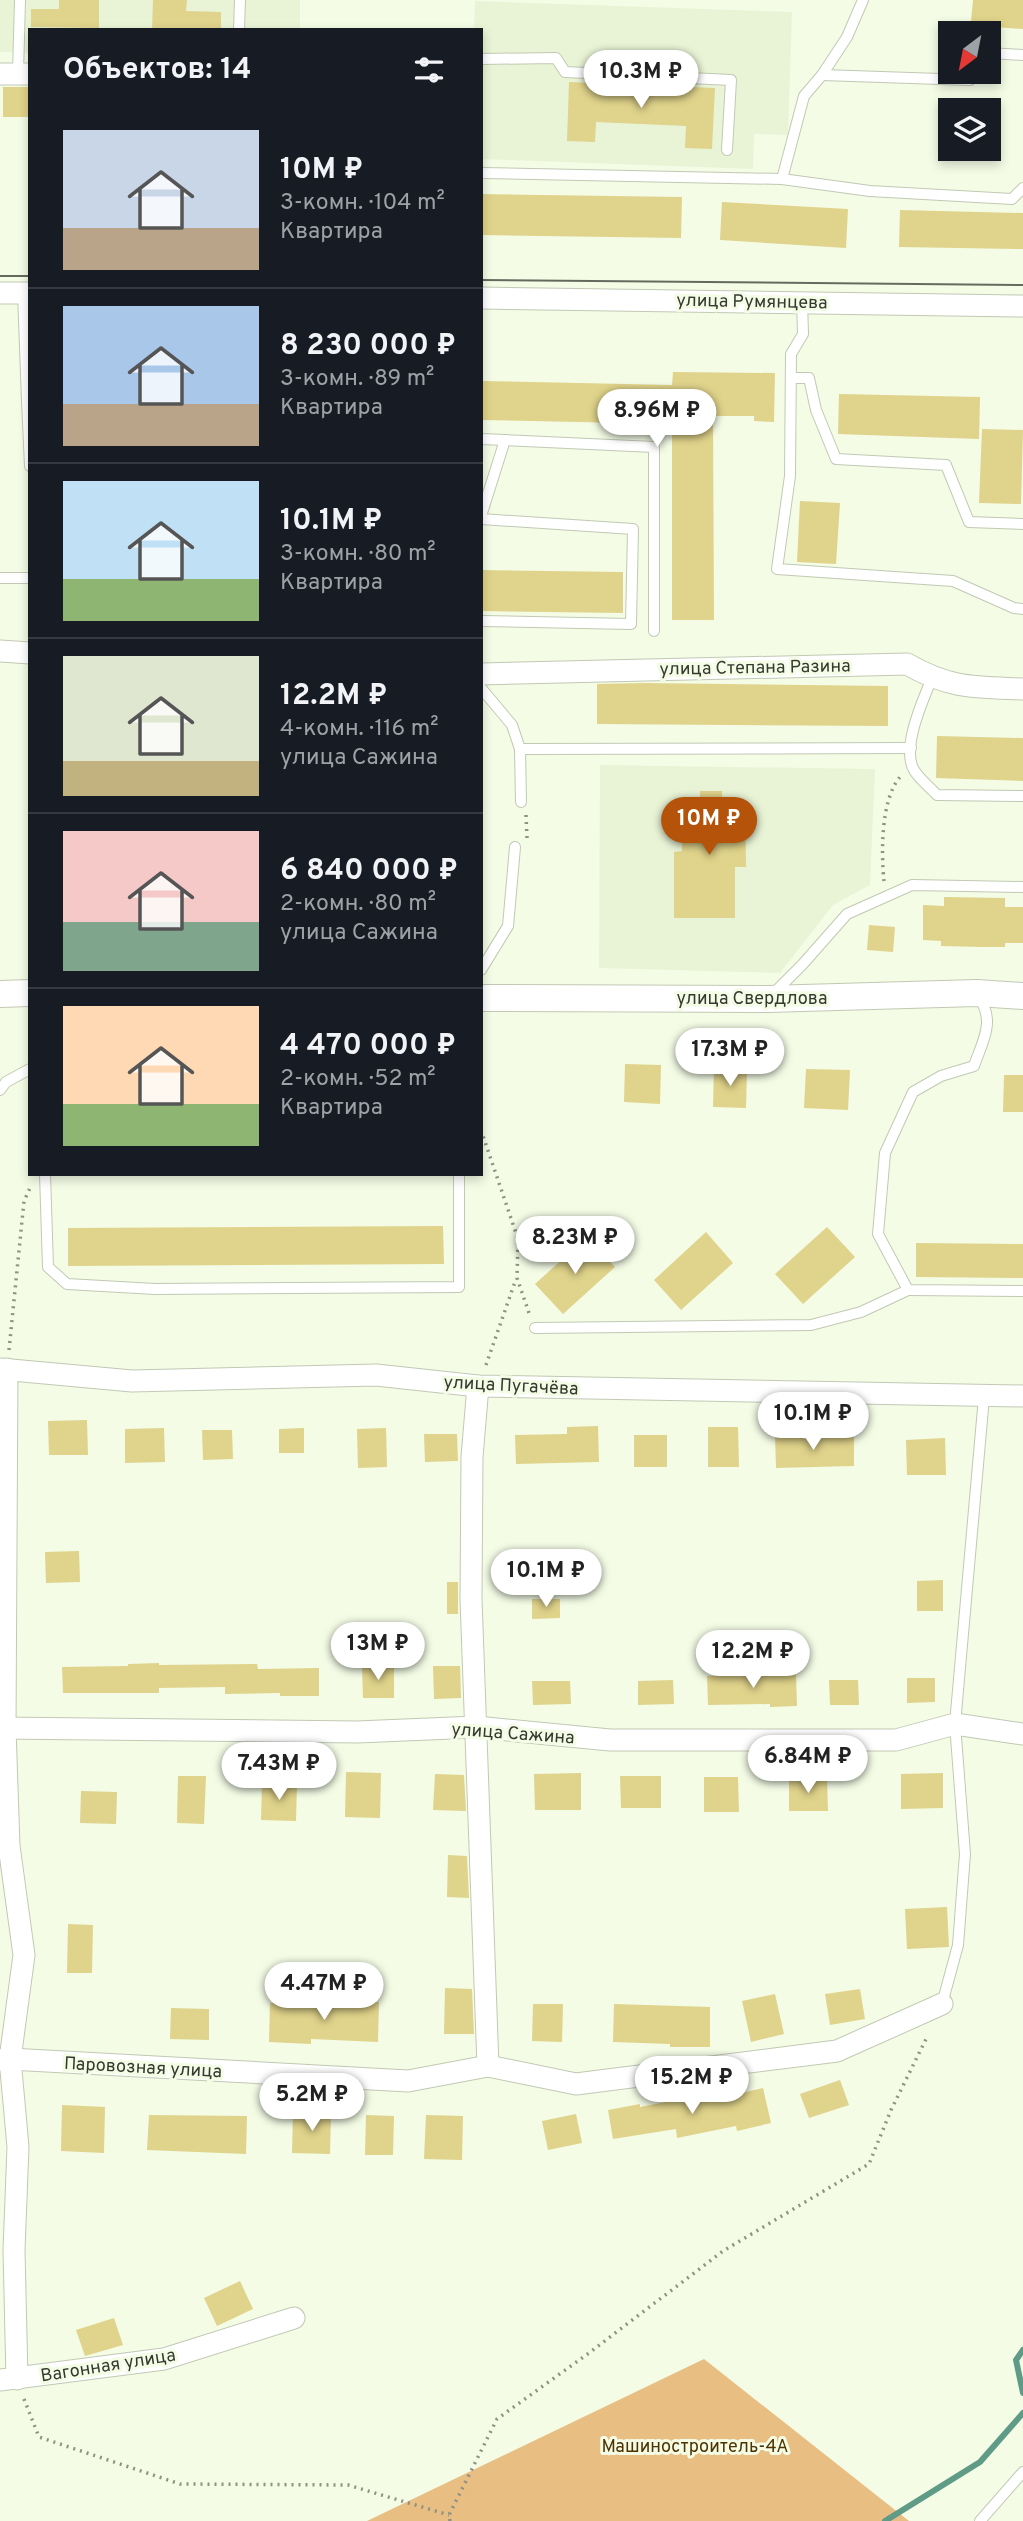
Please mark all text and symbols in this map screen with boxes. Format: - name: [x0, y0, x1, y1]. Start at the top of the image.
- north arrow: [938, 21, 1001, 84]
- map controls: [938, 21, 1001, 161]
- pin: 10.3M ₽: [576, 50, 706, 110]
- icon: filters: [410, 51, 448, 89]
- text: Объектов: 14: [63, 52, 251, 89]
- text: 10.3M ₽: [599, 58, 683, 87]
- button: layers: [938, 98, 1001, 161]
- text: 10M ₽: [280, 152, 363, 189]
- icon: home: [119, 158, 203, 242]
- text: 3-комн. · 104 m²: [280, 189, 445, 218]
- text: Квартира: [280, 218, 383, 247]
- street label: улица Румянцева: [676, 290, 828, 315]
- text: 8 230 000 ₽: [280, 328, 456, 365]
- icon: home: [119, 334, 203, 418]
- text: 3-комн. · 89 m²: [280, 365, 434, 394]
- pin: 8.96M ₽: [592, 390, 722, 449]
- text: Квартира: [280, 394, 383, 423]
- text: 8.96M ₽: [613, 397, 701, 426]
- text: 10.1M ₽: [280, 503, 382, 540]
- icon: home: [119, 509, 203, 593]
- text: 3-комн. · 80 m²: [280, 540, 436, 569]
- text: Квартира: [280, 569, 383, 598]
- street label: улица Степана Разина: [659, 655, 851, 682]
- text: 12.2M ₽: [280, 678, 387, 715]
- icon: home: [119, 684, 203, 768]
- text: 4-комн. · 116 m²: [280, 715, 439, 744]
- text: улица Сажина: [280, 744, 438, 773]
- pin: 10M ₽: [660, 798, 758, 857]
- text: 10M ₽: [677, 805, 741, 834]
- text: 6 840 000 ₽: [280, 853, 458, 890]
- icon: home: [119, 859, 203, 943]
- text: 2-комн. · 80 m²: [280, 890, 436, 919]
- text: улица Сажина: [280, 919, 438, 948]
- street label: улица Свердлова: [677, 988, 827, 1011]
- text: 4 470 000 ₽: [280, 1028, 456, 1065]
- pin: 17.3M ₽: [665, 1028, 795, 1088]
- icon: home: [119, 1034, 203, 1118]
- text: 17.3M ₽: [691, 1036, 769, 1065]
- text: 2-комн. · 52 m²: [280, 1065, 436, 1094]
- text: Квартира: [280, 1094, 383, 1123]
- pin: 8.23M ₽: [510, 1216, 640, 1276]
- text: 8.23M ₽: [532, 1224, 618, 1253]
- street label: улица Пугачёва: [443, 1371, 579, 1402]
- pin: 10.1M ₽: [748, 1392, 878, 1452]
- text: 10.1M ₽: [774, 1400, 852, 1429]
- pin: 10.1M ₽: [481, 1550, 611, 1609]
- text: 10.1M ₽: [507, 1557, 585, 1586]
- pin: 13M ₽: [329, 1622, 427, 1682]
- text: 13M ₽: [347, 1630, 409, 1659]
- pin: 12.2M ₽: [688, 1630, 818, 1690]
- text: 12.2M ₽: [712, 1638, 794, 1667]
- street label: улица Сажина: [450, 1719, 575, 1750]
- pin: 6.84M ₽: [743, 1736, 873, 1795]
- pin: 7.43M ₽: [214, 1742, 344, 1802]
- text: 6.84M ₽: [764, 1743, 852, 1772]
- text: 7.43M ₽: [238, 1750, 320, 1779]
- pin: 4.47M ₽: [259, 1962, 389, 2022]
- text: 4.47M ₽: [281, 1970, 367, 1999]
- street label: Паровозная улица: [63, 2053, 223, 2084]
- pin: 15.2M ₽: [627, 2056, 757, 2116]
- text: 15.2M ₽: [651, 2064, 733, 2093]
- pin: 5.2M ₽: [255, 2074, 369, 2133]
- text: 5.2M ₽: [275, 2081, 349, 2110]
- street label: Вагонная улица: [39, 2344, 178, 2389]
- park label: Машиностроитель-4А: [601, 2436, 789, 2459]

